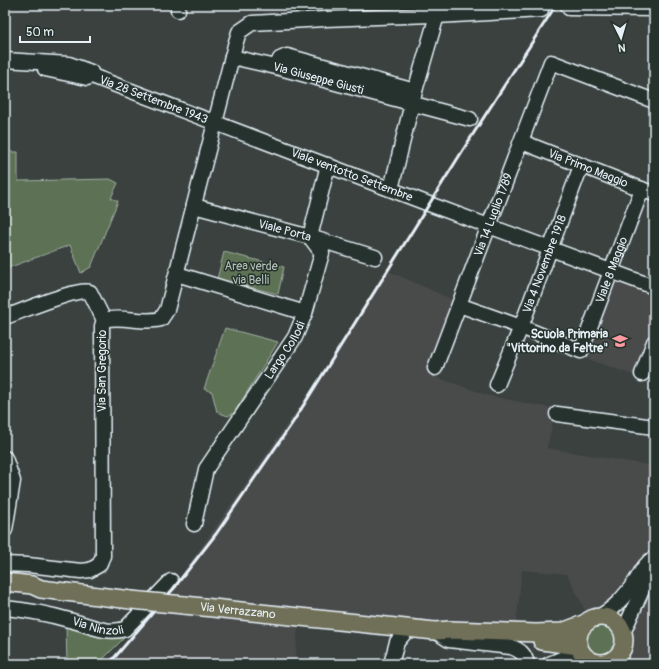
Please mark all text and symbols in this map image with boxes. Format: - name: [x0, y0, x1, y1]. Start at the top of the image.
- scale bar: [20, 18, 90, 44]
- north arrow: [601, 18, 641, 58]
- text: 50 m: [26, 25, 54, 40]
- text: N: [617, 41, 626, 54]
- street label: Via Giuseppe Giusti: [271, 60, 365, 98]
- street label: Via 28 Settembre 1943: [97, 72, 210, 127]
- street label: Viale ventotto Settembre: [289, 145, 415, 205]
- street label: Via Primo Maggio: [546, 146, 631, 191]
- street label: Via 14 Luglio 1789: [471, 171, 516, 259]
- street label: Via 4 Novembre 1918: [520, 213, 570, 315]
- street label: Viale Porta: [257, 217, 313, 245]
- street label: Viale 8 Maggio: [593, 234, 632, 306]
- park label: Area verde via Belli: [224, 259, 278, 288]
- street label: Largo Collodi: [262, 319, 309, 382]
- place label: Scuola Primaria "Vittorino da Feltre": [506, 327, 608, 356]
- street label: Via San Gregorio: [95, 329, 110, 412]
- school or university icon: Scuola Primaria "Vittorino da Feltre": [611, 332, 629, 350]
- street label: Via Verrazzano: [199, 600, 277, 622]
- street label: Via Ninzoli: [70, 614, 125, 639]

